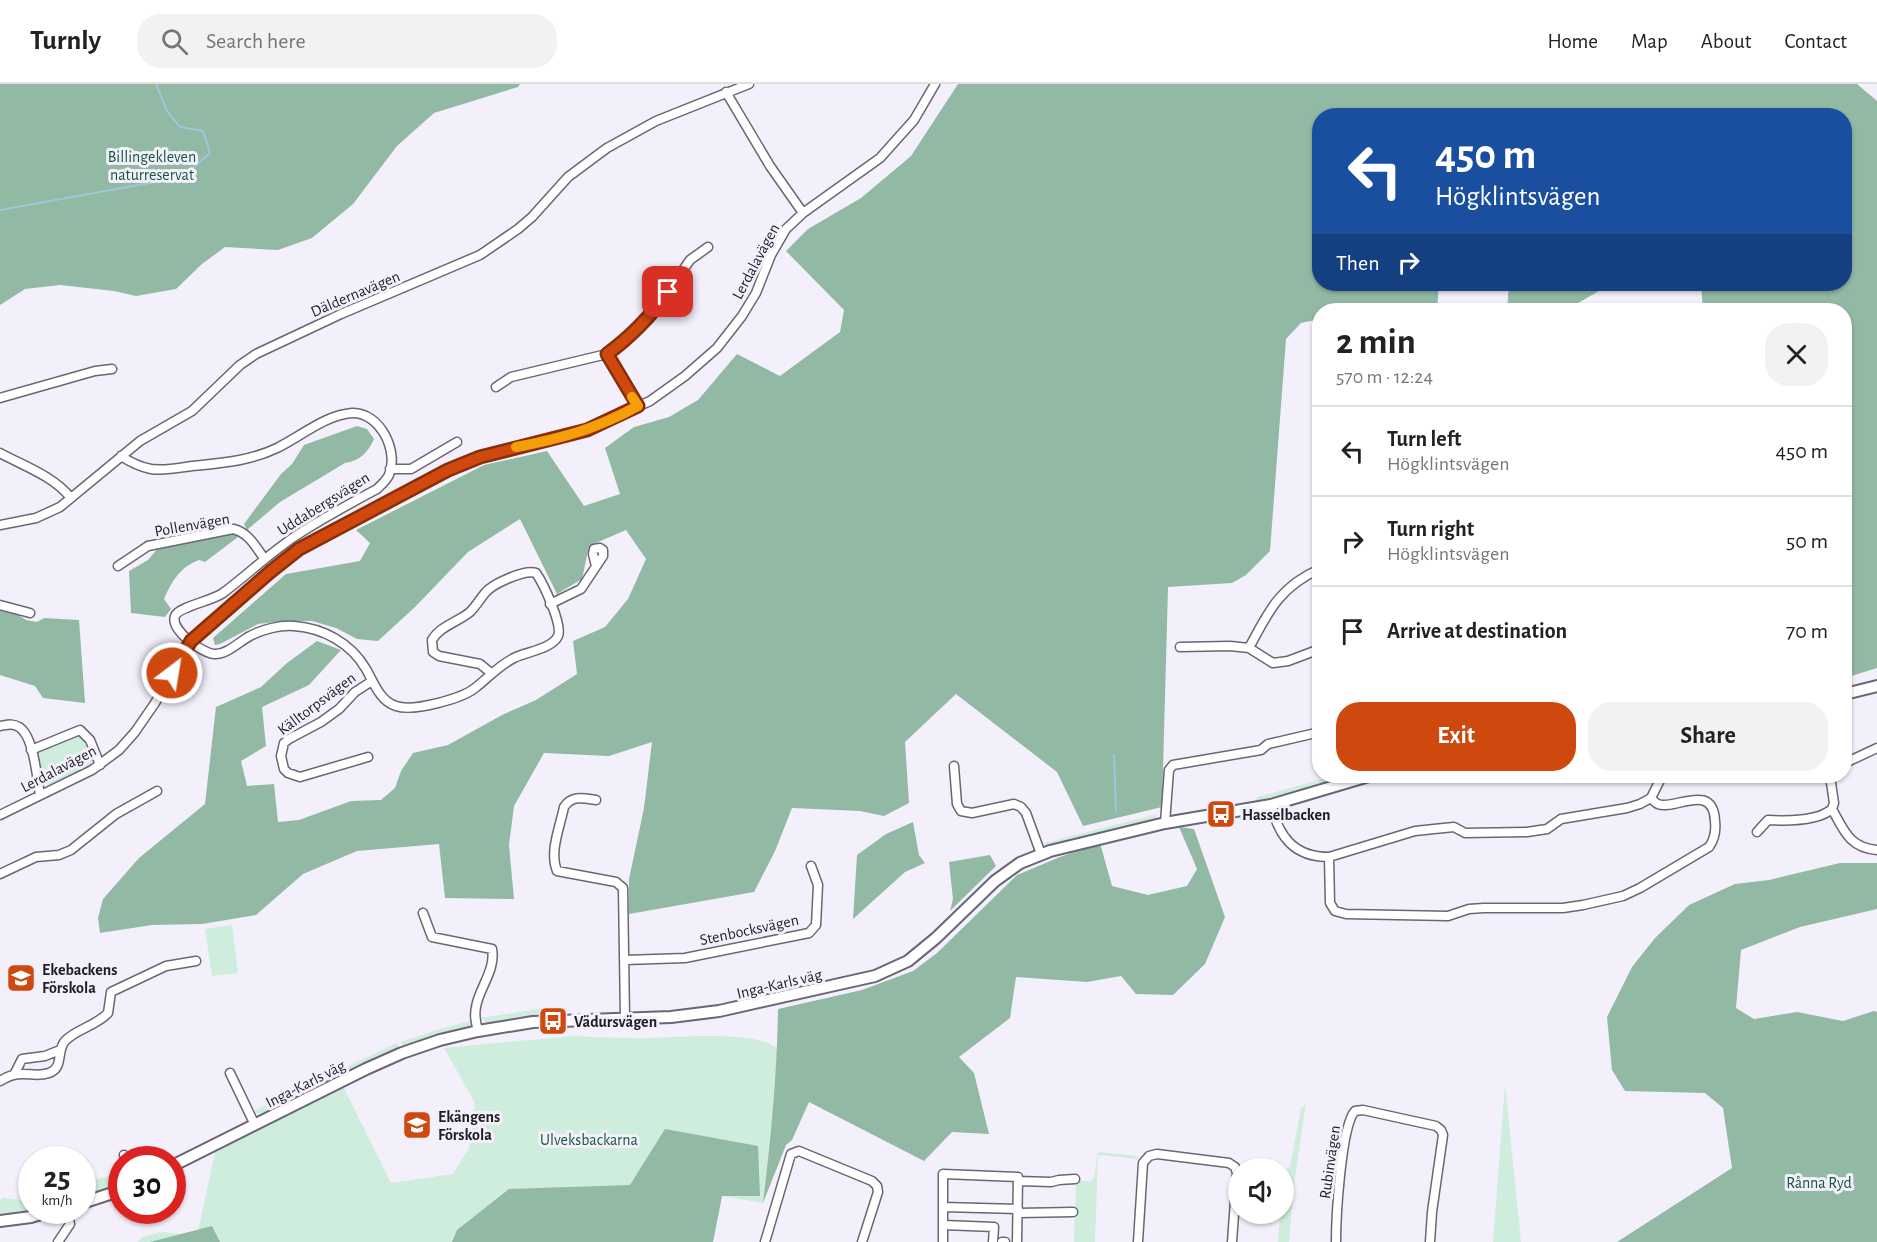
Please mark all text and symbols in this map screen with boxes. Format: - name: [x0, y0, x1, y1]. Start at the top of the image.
- search box: [137, 14, 557, 68]
- icon: search: [158, 25, 191, 58]
- text: Turnly: [30, 27, 101, 55]
- text: Search here: [206, 30, 306, 52]
- text: Home: [1547, 31, 1598, 52]
- text: Map: [1631, 31, 1668, 52]
- text: About: [1701, 31, 1751, 52]
- text: Contact: [1784, 31, 1847, 52]
- icon: left: [1336, 132, 1414, 210]
- text: 450 m: [1435, 134, 1536, 176]
- park label: Billingekleven naturreservat: [108, 149, 196, 183]
- text: Högklintsvägen: [1435, 183, 1600, 210]
- street label: Lerdalavägen: [729, 221, 782, 302]
- icon: right: [1392, 246, 1425, 279]
- text: Then: [1336, 252, 1380, 274]
- pin: [642, 266, 693, 317]
- street label: Däldernavägen: [308, 268, 402, 320]
- icon: arrive: [651, 275, 684, 308]
- button: close: [1765, 323, 1828, 386]
- text: 2 min: [1336, 324, 1416, 360]
- text: 570 m · 12:24: [1336, 367, 1433, 387]
- text: Turn left: [1387, 428, 1461, 450]
- icon: left: [1336, 435, 1369, 468]
- text: 450 m: [1775, 440, 1828, 462]
- text: Högklintsvägen: [1387, 454, 1510, 474]
- street label: Uddabergsvägen: [275, 469, 372, 539]
- street label: Pollenvägen: [153, 511, 231, 539]
- text: Turn right: [1387, 518, 1474, 540]
- icon: right: [1336, 525, 1369, 558]
- text: 50 m: [1786, 530, 1828, 552]
- text: Högklintsvägen: [1387, 544, 1510, 564]
- icon: arrive: [1336, 615, 1369, 648]
- text: Arrive at destination: [1387, 620, 1567, 642]
- text: 70 m: [1786, 620, 1828, 642]
- position arrow: [140, 641, 204, 705]
- street label: Källtorpsvägen: [275, 669, 359, 738]
- button: Exit: [1336, 702, 1576, 771]
- button: Share: [1588, 702, 1828, 771]
- street label: Lerdalavägen: [18, 742, 99, 795]
- bus stop icon: Hasselbacken: [1205, 798, 1237, 830]
- place label: Hasselbacken: [1242, 807, 1330, 823]
- street label: Stenbocksvägen: [698, 912, 800, 948]
- school or university icon: Ekebackens Förskola: [5, 962, 37, 994]
- place label: Ekebackens Förskola: [42, 962, 117, 996]
- street label: Inga-Karls väg: [735, 966, 824, 1002]
- bus stop icon: Vädursvägen: [537, 1005, 569, 1037]
- place label: Vädursvägen: [574, 1014, 657, 1030]
- street label: Inga-Karls väg: [263, 1057, 348, 1111]
- school or university icon: Ekängens Förskola: [401, 1109, 433, 1141]
- place label: Ekängens Förskola: [438, 1109, 500, 1143]
- street label: Rubinvägen: [1317, 1124, 1343, 1200]
- park label: Ulveksbackarna: [540, 1132, 638, 1148]
- speed limit sign: 30: [108, 1146, 186, 1224]
- map controls: [1228, 1158, 1294, 1224]
- button: sound: [1228, 1158, 1294, 1224]
- text: 25: [43, 1163, 71, 1193]
- park label: Rånna Ryd: [1786, 1175, 1852, 1192]
- text: km/h: [42, 1193, 72, 1208]

